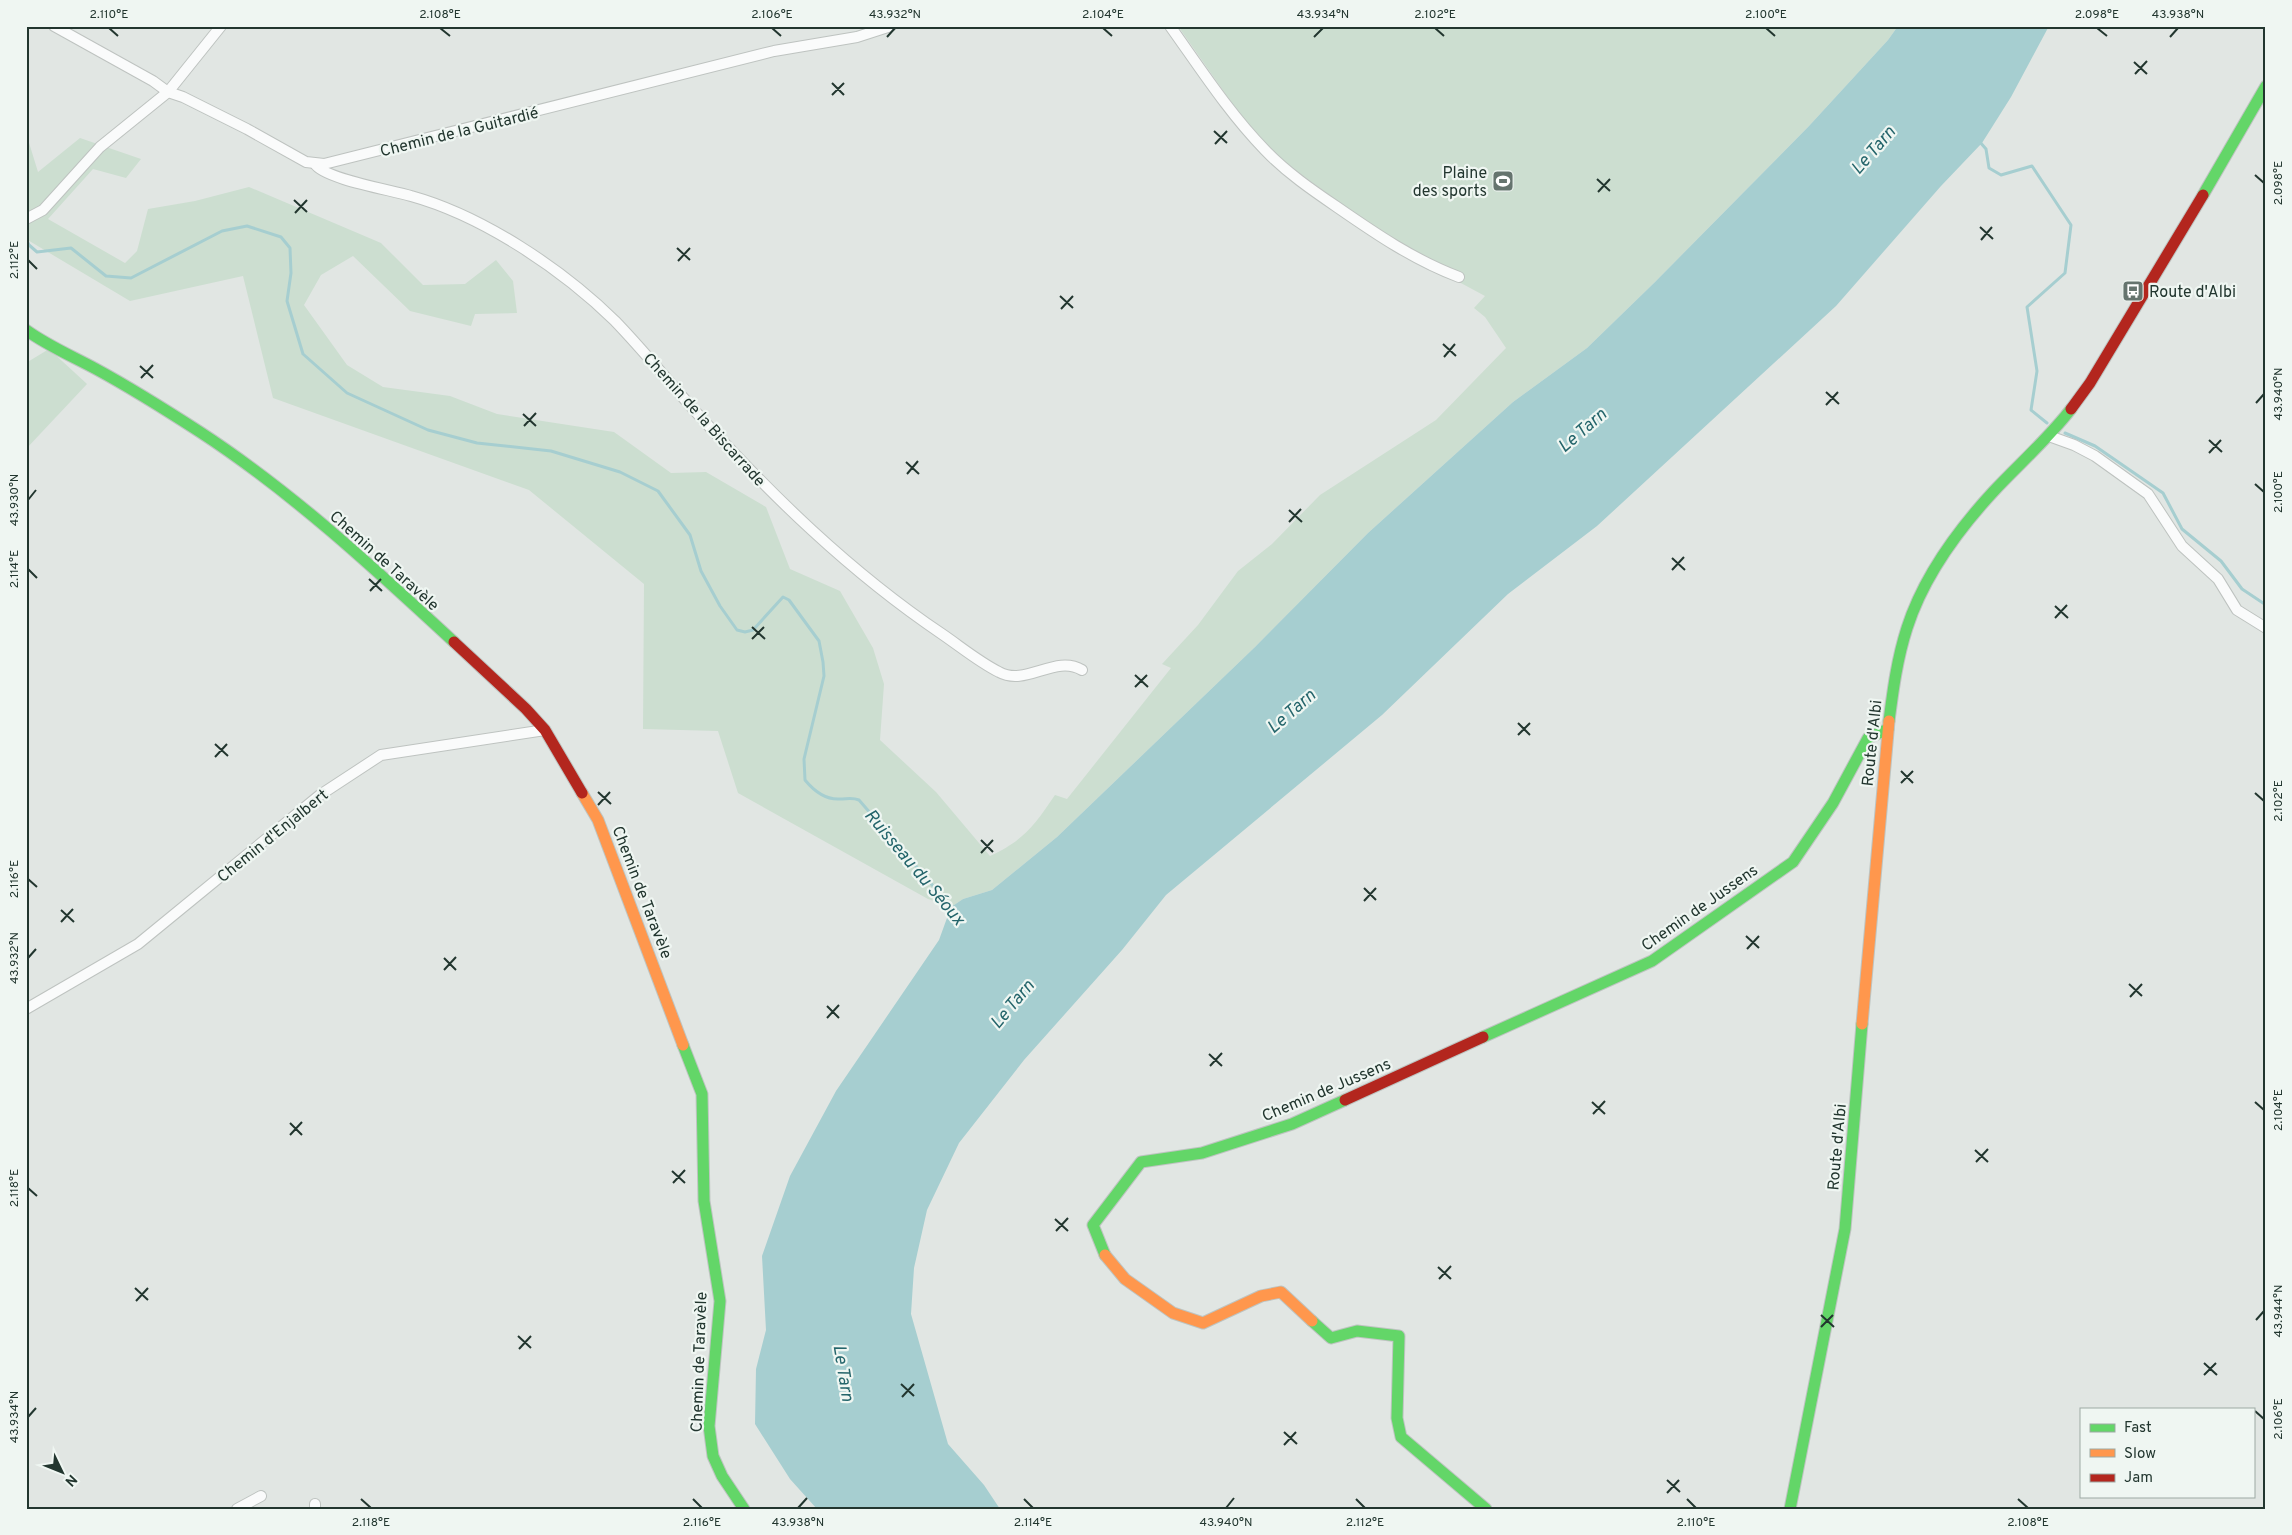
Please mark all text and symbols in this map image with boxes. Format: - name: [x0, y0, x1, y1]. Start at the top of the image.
- text: 2.110°E: [90, 7, 128, 23]
- text: 2.108°E: [419, 7, 461, 23]
- text: 2.106°E: [751, 7, 793, 23]
- text: 43.932°N: [869, 7, 921, 23]
- text: 2.104°E: [1082, 7, 1124, 23]
- text: 43.934°N: [1297, 7, 1349, 23]
- text: 2.102°E: [1414, 7, 1456, 23]
- text: 2.100°E: [1745, 7, 1787, 23]
- text: 2.098°E: [2075, 7, 2119, 23]
- text: 43.938°N: [2152, 7, 2204, 23]
- street label: Chemin de la Guitardié: [378, 104, 541, 162]
- water label: Le Tarn: [1847, 122, 1902, 180]
- text: 2.098°E: [2271, 161, 2287, 205]
- place label: Plaine des sports: [1413, 164, 1487, 202]
- sports icon: Plaine des sports: [1491, 169, 1515, 193]
- text: 2.112°E: [7, 241, 23, 279]
- bus stop icon: Route d'Albi: [2121, 279, 2145, 303]
- place label: Route d'Albi: [2149, 283, 2236, 303]
- street label: Chemin de la Biscarrade: [638, 349, 769, 491]
- text: 43.940°N: [2271, 367, 2287, 421]
- water label: Le Tarn: [1554, 404, 1612, 459]
- text: 2.100°E: [2271, 471, 2287, 513]
- text: 43.930°N: [7, 474, 23, 526]
- street label: Chemin de Taravèle: [325, 507, 443, 616]
- text: 2.114°E: [7, 550, 23, 588]
- water label: Le Tarn: [1263, 685, 1321, 740]
- street label: Route d'Albi: [1858, 699, 1887, 788]
- text: 2.102°E: [2271, 780, 2287, 822]
- street label: Chemin d'Enjalbert: [214, 786, 333, 888]
- water label: Ruisseau du Séoux: [858, 805, 970, 932]
- street label: Chemin de Taravèle: [607, 824, 676, 962]
- text: 2.116°E: [7, 860, 23, 898]
- street label: Chemin de Jussens: [1638, 861, 1762, 956]
- text: 43.932°N: [7, 932, 23, 984]
- water label: Le Tarn: [986, 976, 1040, 1034]
- street label: Chemin de Jussens: [1259, 1055, 1394, 1127]
- text: 2.104°E: [2271, 1089, 2287, 1131]
- street label: Route d'Albi: [1824, 1103, 1852, 1191]
- text: 2.118°E: [7, 1169, 23, 1207]
- text: 43.944°N: [2271, 1285, 2287, 1337]
- street label: Chemin de Taravèle: [688, 1291, 712, 1433]
- water label: Le Tarn: [827, 1343, 858, 1403]
- text: 43.934°N: [7, 1391, 23, 1443]
- text: 2.106°E: [2271, 1398, 2287, 1440]
- legend: [2080, 1408, 2254, 1498]
- text: Fast: [2124, 1419, 2152, 1438]
- text: Slow: [2124, 1445, 2156, 1464]
- north arrow: [38, 1448, 88, 1498]
- text: Jam: [2124, 1469, 2153, 1488]
- text: N: [61, 1470, 80, 1489]
- text: 2.118°E: [352, 1515, 390, 1531]
- text: 2.116°E: [683, 1515, 721, 1531]
- text: 43.938°N: [772, 1515, 824, 1531]
- text: 2.114°E: [1014, 1515, 1052, 1531]
- text: 43.940°N: [1199, 1515, 1253, 1531]
- text: 2.112°E: [1346, 1515, 1384, 1531]
- text: 2.110°E: [1677, 1515, 1715, 1531]
- text: 2.108°E: [2007, 1515, 2049, 1531]

